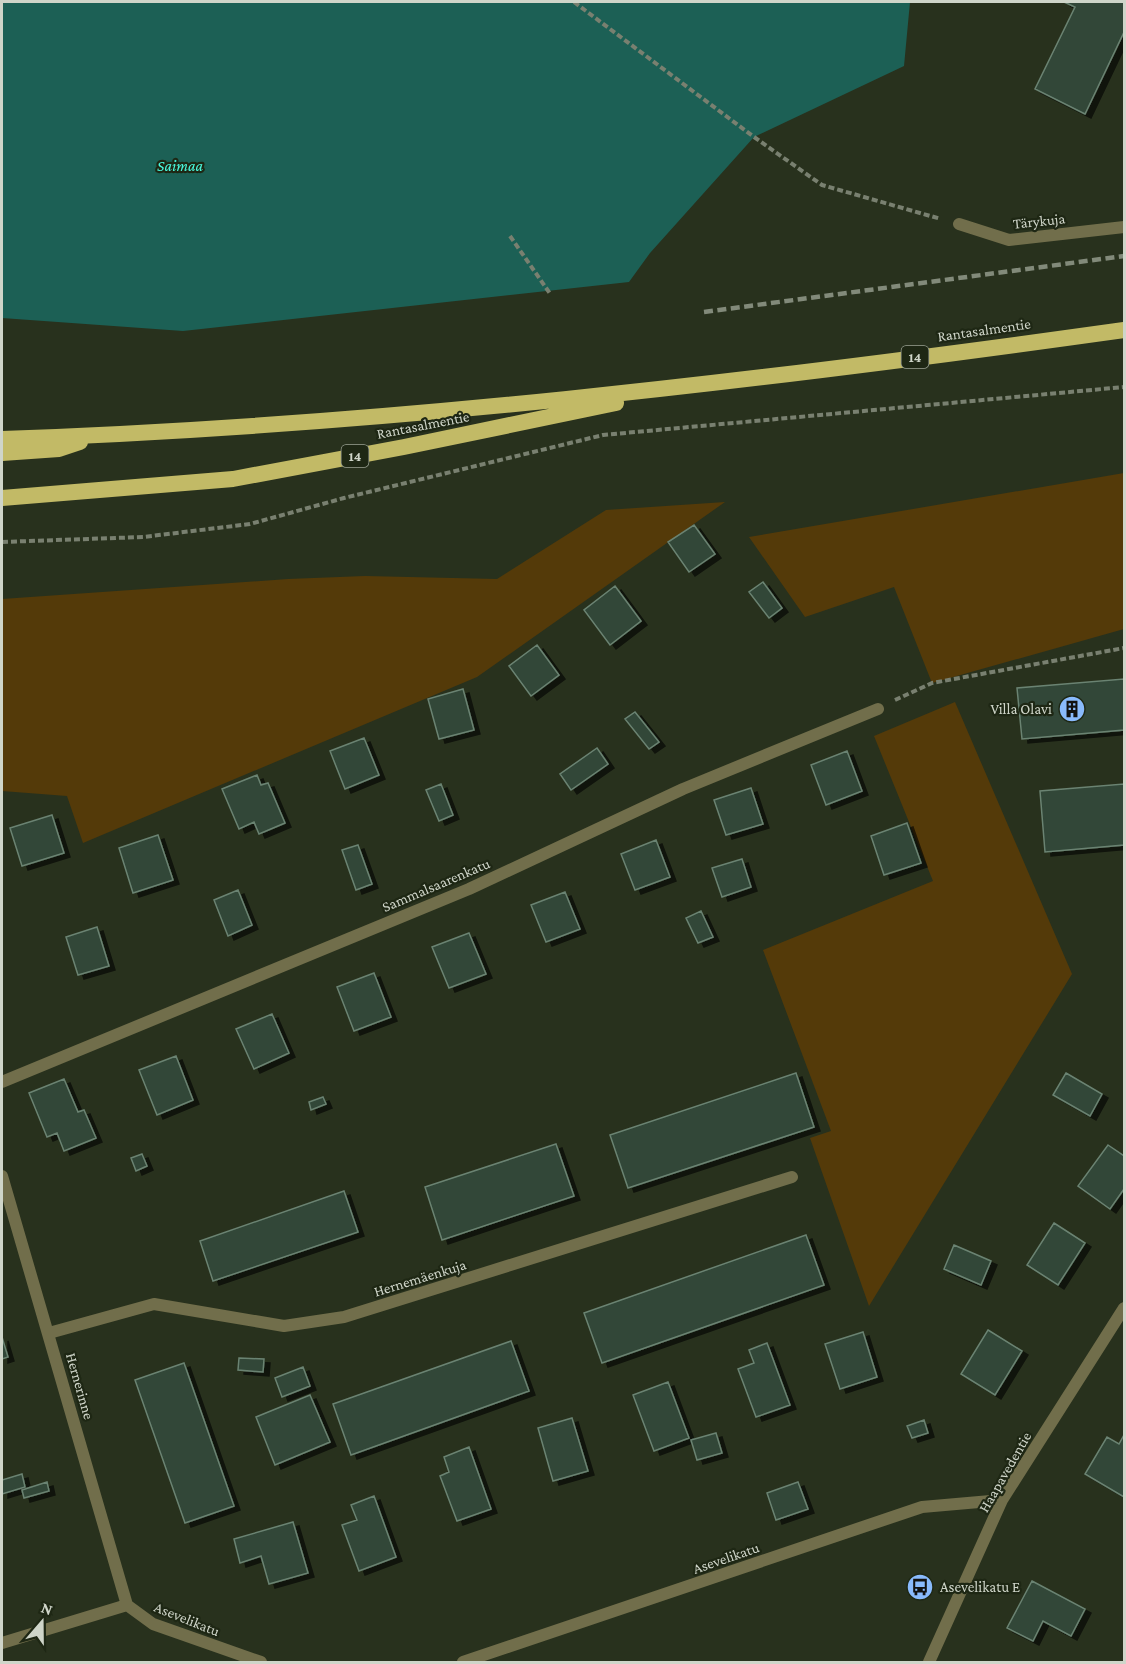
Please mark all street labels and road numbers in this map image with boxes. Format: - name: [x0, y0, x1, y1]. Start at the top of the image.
- street label: Tärykuja: [1012, 210, 1066, 233]
- street label: Rantasalmentie: [936, 315, 1032, 344]
- road number: 14: [902, 346, 928, 368]
- street label: Rantasalmentie: [375, 408, 471, 442]
- road number: 14: [342, 445, 368, 467]
- street label: Sammalsaarenkatu: [380, 855, 492, 915]
- street label: Hernemäenkuja: [372, 1256, 468, 1301]
- street label: Hernerinne: [63, 1351, 97, 1421]
- street label: Haapavedentie: [976, 1429, 1035, 1515]
- street label: Asevelikatu: [691, 1539, 761, 1577]
- street label: Asevelikatu: [152, 1599, 222, 1639]

